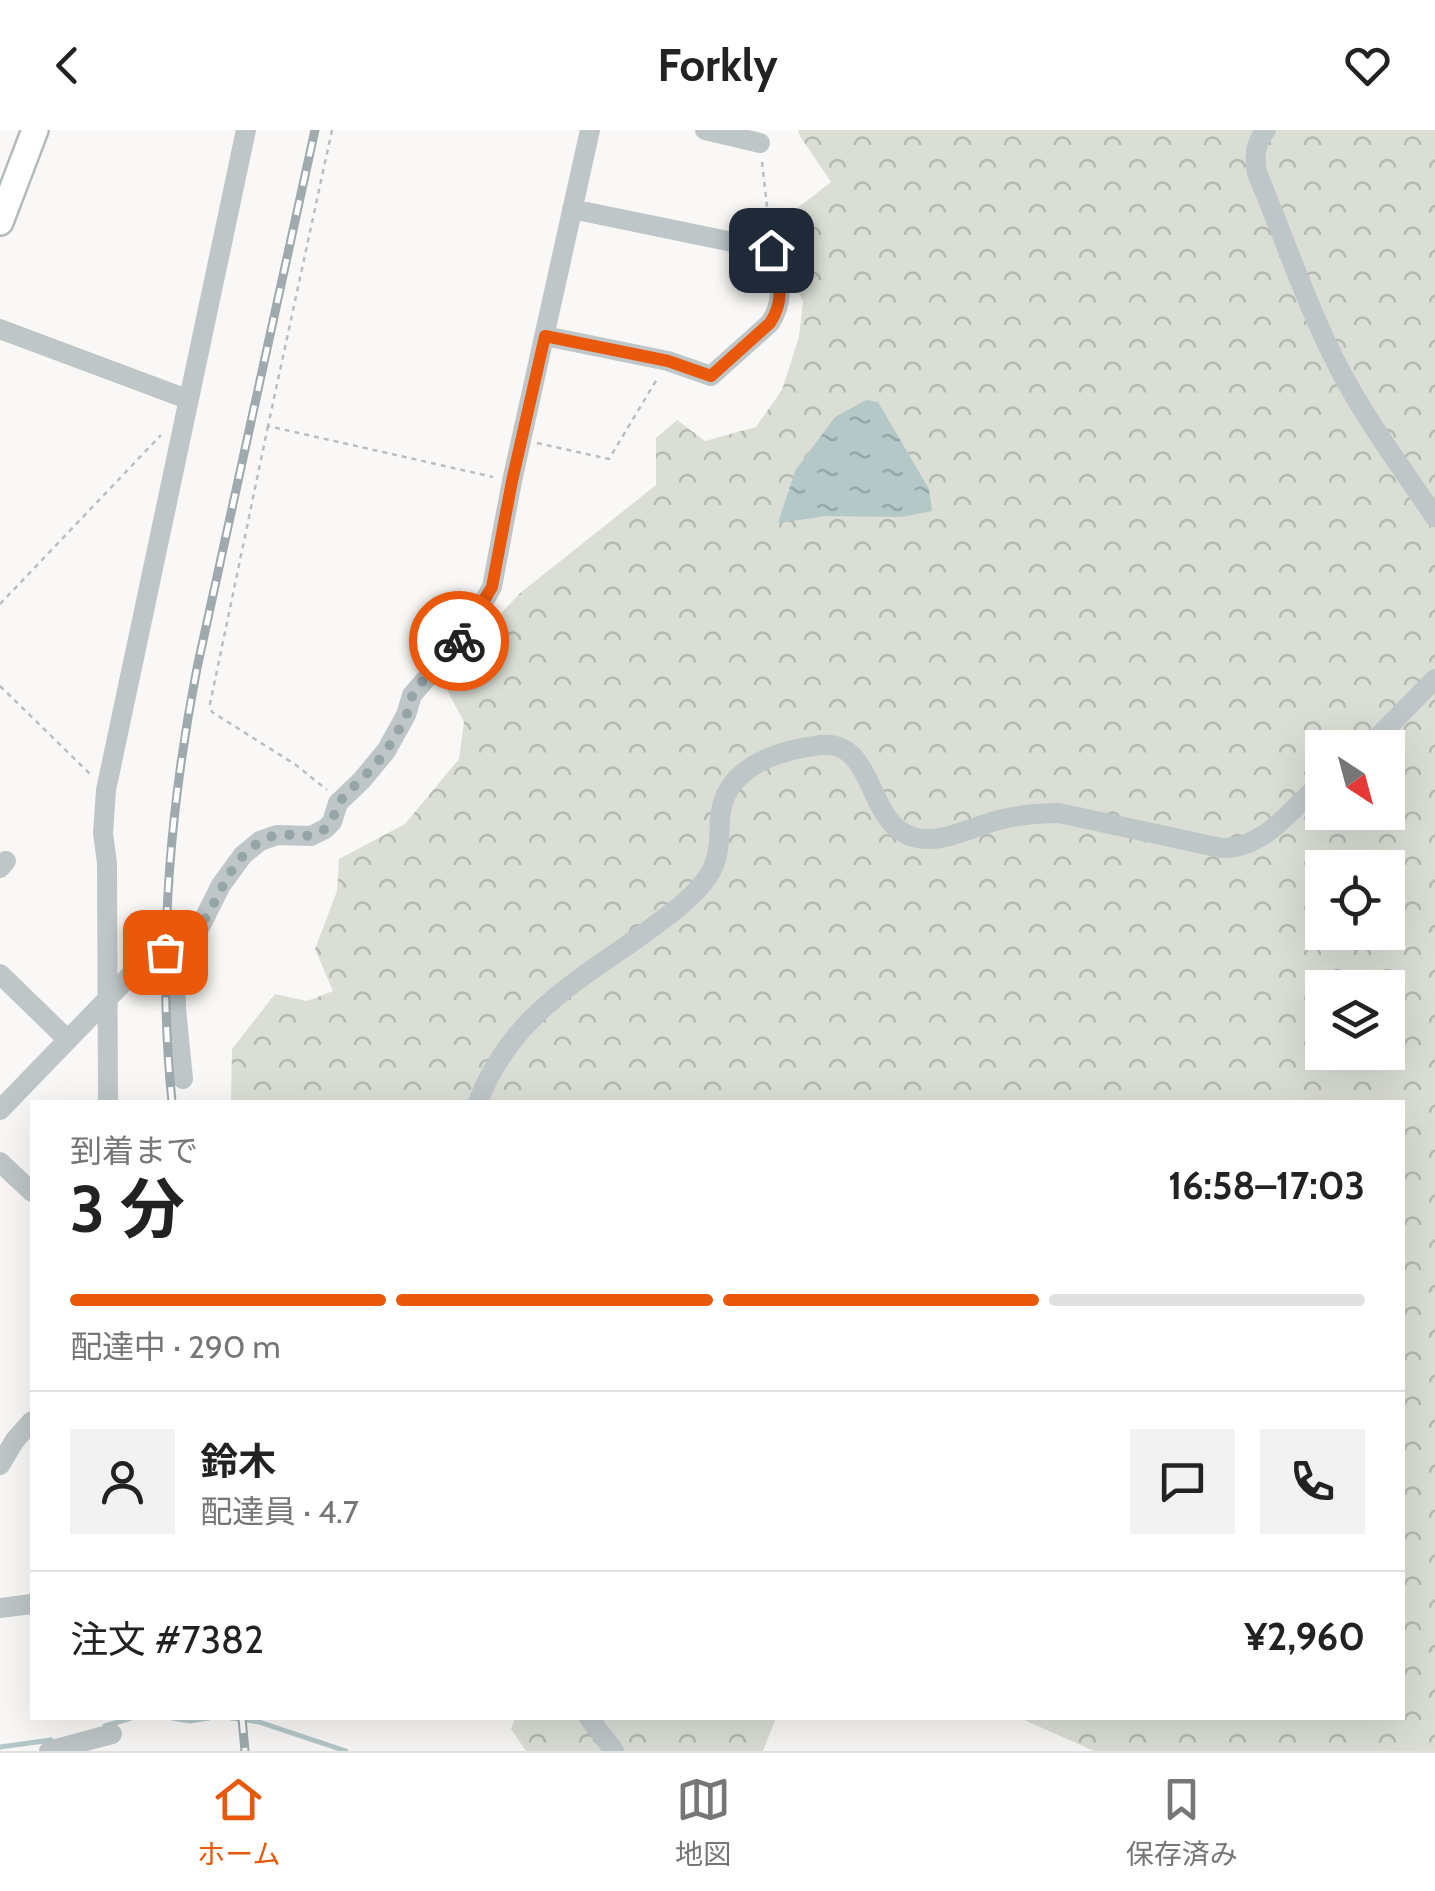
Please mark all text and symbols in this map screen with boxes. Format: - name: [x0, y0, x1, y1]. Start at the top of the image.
- icon: back: [40, 38, 95, 93]
- text: Forkly: [657, 38, 778, 92]
- icon: heart: [1340, 38, 1395, 93]
- pin: [729, 208, 814, 293]
- icon: home: [744, 223, 799, 278]
- courier: [409, 591, 509, 691]
- icon: bike: [432, 614, 487, 669]
- north arrow: [1305, 730, 1405, 830]
- map controls: [1305, 730, 1405, 1070]
- button: locate: [1305, 850, 1405, 950]
- pin: [123, 910, 208, 995]
- icon: bag: [138, 925, 193, 980]
- button: layers: [1305, 970, 1405, 1070]
- text: 到着まで: [70, 1131, 198, 1170]
- text: 16:58–17:03: [1168, 1162, 1365, 1209]
- text: 3 分: [70, 1169, 185, 1248]
- text: 配達中 · 290 m: [70, 1327, 281, 1366]
- button: person: [70, 1429, 175, 1534]
- button: chat: [1130, 1429, 1235, 1534]
- button: phone: [1260, 1429, 1365, 1534]
- text: 鈴木: [200, 1438, 276, 1485]
- text: 配達員 · 4.7: [200, 1492, 359, 1531]
- text: ¥2,960: [1244, 1613, 1365, 1660]
- text: 注文 #7382: [70, 1616, 264, 1663]
- tab: ホーム: [197, 1772, 280, 1872]
- tab: 地図: [675, 1772, 731, 1872]
- tab: 保存済み: [1126, 1772, 1238, 1872]

